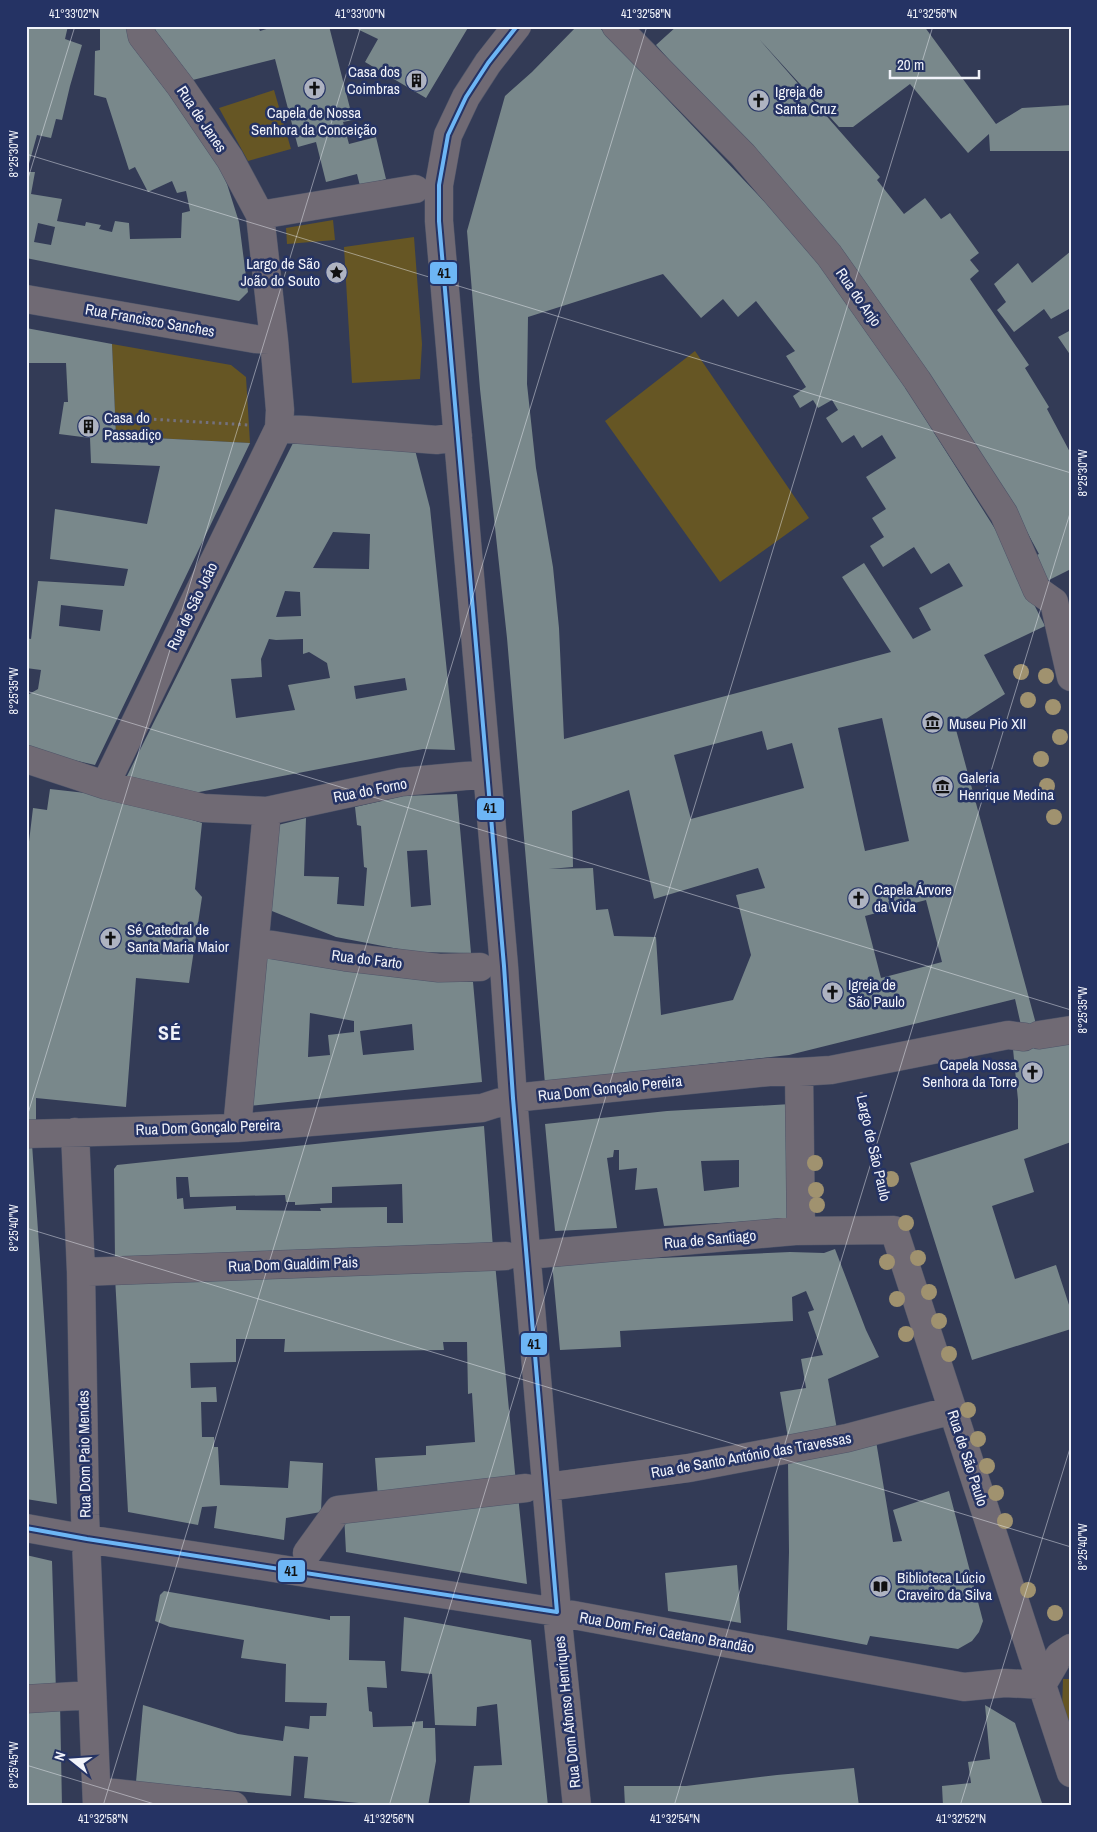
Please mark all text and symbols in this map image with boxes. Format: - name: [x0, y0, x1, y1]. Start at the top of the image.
- text: 41°33'02"N: [49, 6, 99, 22]
- text: 41°33'00"N: [335, 6, 385, 22]
- text: 41°32'58"N: [621, 6, 671, 22]
- text: 41°32'56"N: [907, 6, 957, 22]
- scale bar: [890, 48, 978, 80]
- text: 20 m: [897, 54, 924, 75]
- place label: Casa dos Coimbras: [347, 61, 400, 99]
- building icon: Casa dos Coimbras: [404, 68, 428, 92]
- church icon: Capela de Nossa Senhora da Conceição: [302, 77, 326, 101]
- place label: Igreja de Santa Cruz: [775, 81, 837, 119]
- street label: Rua de Janes: [172, 82, 232, 156]
- church icon: Igreja de Santa Cruz: [747, 88, 771, 112]
- place label: Capela de Nossa Senhora da Conceição: [251, 102, 377, 140]
- text: 8°25'30"W: [6, 130, 22, 177]
- place label: Largo de São João do Souto: [241, 253, 320, 291]
- place icon: Largo de São João do Souto: [324, 260, 348, 284]
- line badge: 41: [429, 261, 458, 285]
- text: 41: [438, 264, 451, 282]
- street label: Rua do Anjo: [831, 264, 887, 331]
- street label: Rua Francisco Sanches: [84, 298, 216, 342]
- place label: Casa do Passadiço: [104, 407, 162, 445]
- building icon: Casa do Passadiço: [76, 414, 100, 438]
- text: 8°25'30"W: [1075, 449, 1091, 496]
- street label: Rua de São João: [162, 559, 222, 653]
- text: 8°25'35"W: [6, 667, 22, 714]
- museum icon: Museu Pio XII: [921, 711, 945, 735]
- place label: Museu Pio XII: [949, 713, 1026, 734]
- place label: Galeria Henrique Medina: [959, 767, 1054, 805]
- street label: Rua do Forno: [331, 773, 409, 807]
- museum icon: Galeria Henrique Medina: [931, 774, 955, 798]
- line badge: 41: [476, 797, 505, 821]
- text: 41: [484, 799, 497, 817]
- place label: Capela Árvore da Vida: [874, 879, 952, 917]
- church icon: Capela Árvore da Vida: [846, 886, 870, 910]
- place label: Sé Catedral de Santa Maria Maior: [127, 919, 229, 957]
- church icon: Sé Catedral de Santa Maria Maior: [99, 926, 123, 950]
- street label: Rua do Farto: [330, 944, 404, 974]
- place label: Igreja de São Paulo: [848, 974, 905, 1012]
- church icon: Igreja de São Paulo: [820, 981, 844, 1005]
- text: 8°25'35"W: [1075, 986, 1091, 1033]
- district label: SÉ: [158, 1019, 182, 1046]
- place label: Capela Nossa Senhora da Torre: [922, 1054, 1017, 1092]
- church icon: Capela Nossa Senhora da Torre: [1021, 1061, 1045, 1085]
- street label: Rua Dom Gonçalo Pereira: [537, 1070, 683, 1106]
- street label: Largo de São Paulo: [852, 1093, 896, 1203]
- street label: Rua Dom Gonçalo Pereira: [135, 1114, 281, 1140]
- text: 8°25'40"W: [6, 1204, 22, 1251]
- street label: Rua de Santiago: [663, 1225, 757, 1253]
- street label: Rua Dom Gualdim Pais: [228, 1251, 358, 1277]
- line badge: 41: [520, 1332, 548, 1356]
- text: 41: [528, 1335, 541, 1353]
- street label: Rua Dom Paio Mendes: [72, 1390, 96, 1518]
- street label: Rua de São Paulo: [943, 1407, 993, 1509]
- street label: Rua de Santo António das Travessas: [649, 1427, 853, 1483]
- text: 8°25'40"W: [1075, 1523, 1091, 1570]
- line badge: 41: [277, 1559, 306, 1583]
- text: 41: [285, 1562, 298, 1580]
- place label: Biblioteca Lúcio Craveiro da Silva: [897, 1567, 992, 1605]
- library icon: Biblioteca Lúcio Craveiro da Silva: [869, 1574, 893, 1598]
- street label: Rua Dom Frei Caetano Brandão: [578, 1606, 756, 1658]
- street label: Rua Dom Afonso Henriques: [549, 1635, 585, 1789]
- north arrow: [48, 1734, 98, 1784]
- text: 8°25'45"W: [6, 1741, 22, 1788]
- text: N: [50, 1750, 69, 1763]
- text: 41°32'58"N: [78, 1811, 128, 1827]
- text: 41°32'56"N: [364, 1811, 414, 1827]
- text: 41°32'54"N: [650, 1811, 700, 1827]
- text: 41°32'52"N: [936, 1811, 986, 1827]

